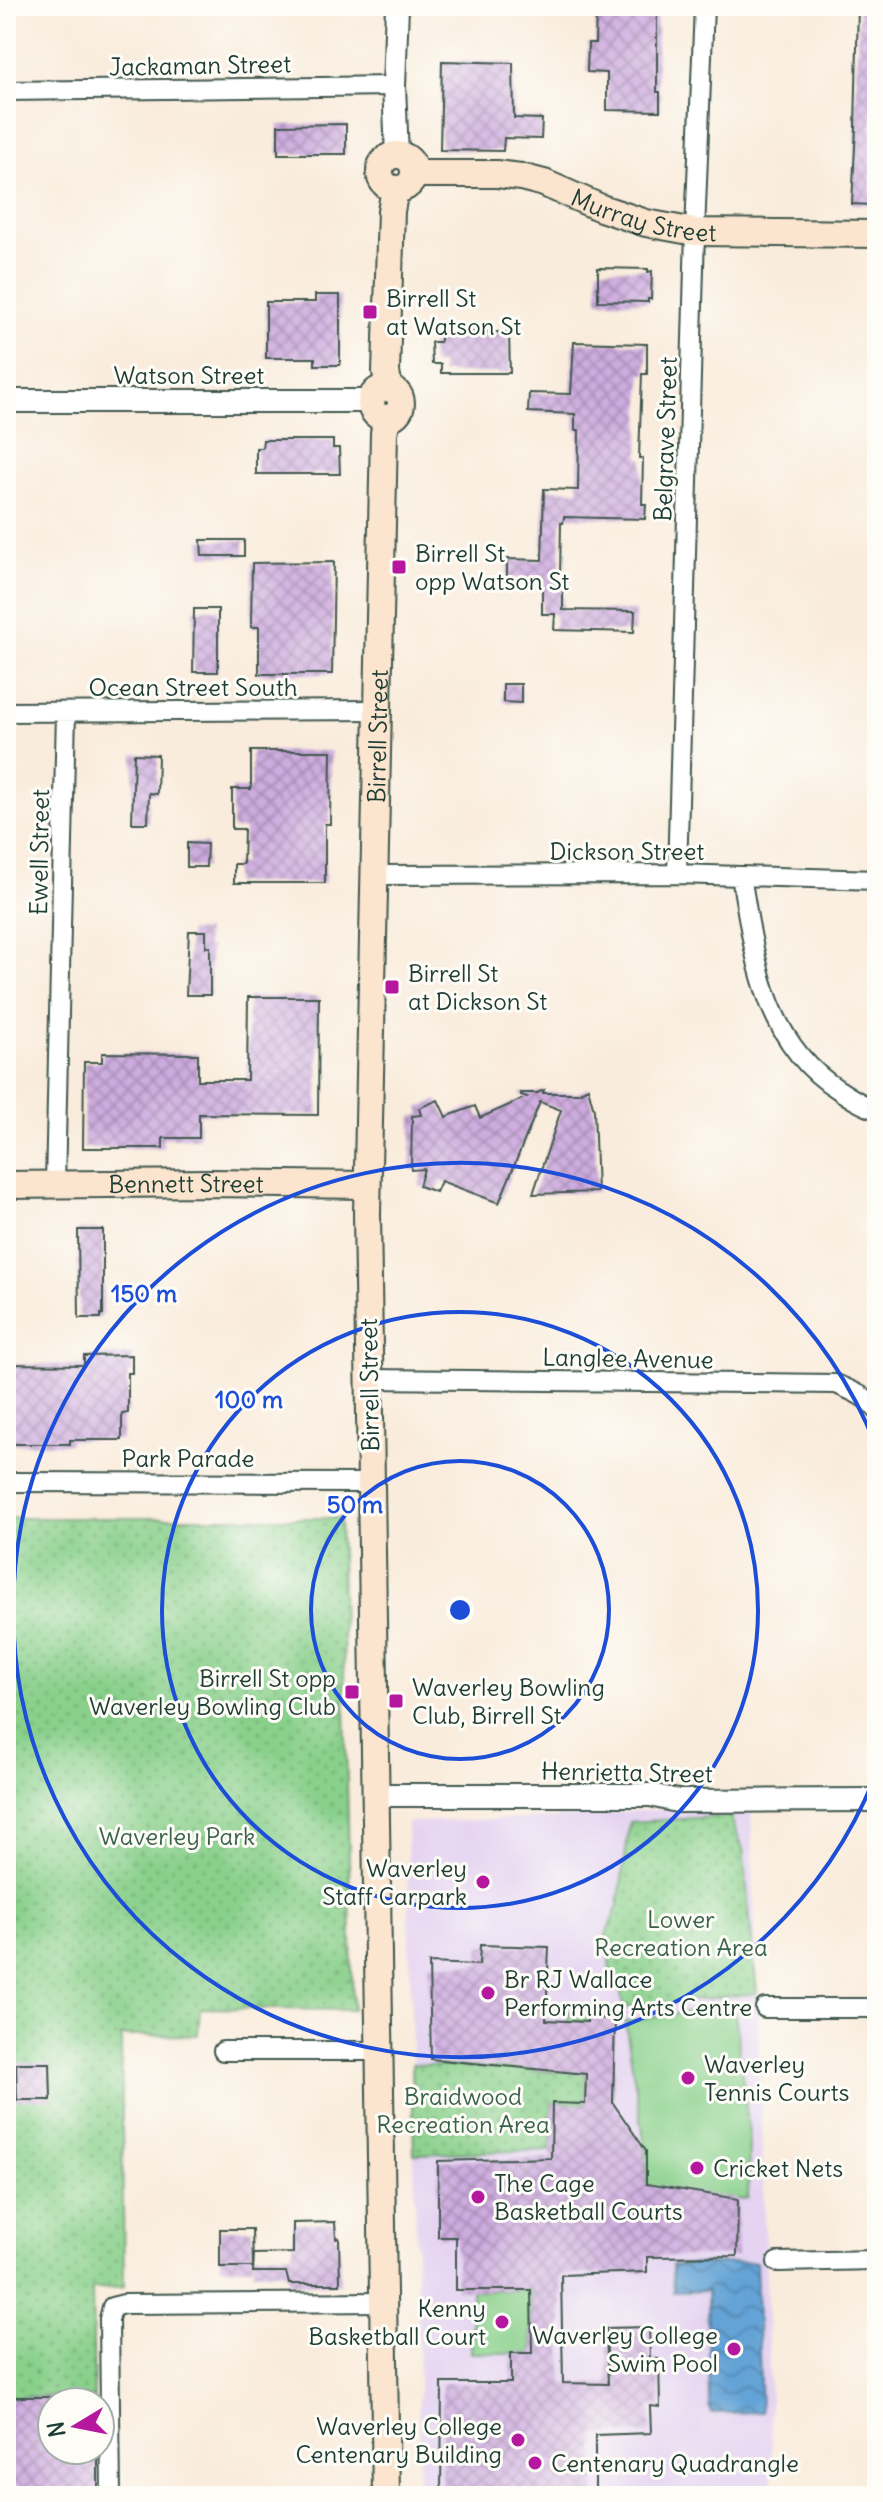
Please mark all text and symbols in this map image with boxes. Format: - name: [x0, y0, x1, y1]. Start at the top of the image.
- street label: Jackaman Street: [109, 48, 291, 82]
- street label: Murray Street: [567, 182, 717, 247]
- place label: Birrell St at Watson St: [386, 283, 521, 341]
- marker: Birrell St at Watson St: [361, 303, 379, 321]
- street label: Belgrave Street: [647, 356, 683, 522]
- street label: Watson Street: [114, 360, 264, 390]
- place label: Birrell St opp Watson St: [415, 538, 569, 596]
- marker: Birrell St opp Watson St: [390, 558, 408, 576]
- street label: Birrell Street: [361, 669, 394, 803]
- street label: Ocean Street South: [88, 672, 298, 702]
- street label: Ewell Street: [23, 789, 55, 915]
- street label: Dickson Street: [550, 836, 704, 866]
- place label: Birrell St at Dickson St: [408, 958, 547, 1016]
- marker: Birrell St at Dickson St: [383, 978, 401, 996]
- street label: Bennett Street: [108, 1168, 264, 1199]
- text: 150 m: [111, 1278, 177, 1308]
- street label: Birrell Street: [353, 1318, 385, 1452]
- street label: Langlee Avenue: [542, 1342, 714, 1374]
- text: 100 m: [215, 1384, 283, 1414]
- street label: Park Parade: [122, 1443, 254, 1473]
- text: 50 m: [327, 1489, 383, 1519]
- centre of rings: [446, 1596, 474, 1624]
- place label: Birrell St opp Waverley Bowling Club: [89, 1663, 336, 1721]
- place label: Waverley Bowling Club, Birrell St: [412, 1672, 605, 1730]
- marker: Birrell St opp Waverley Bowling Club: [343, 1683, 361, 1701]
- marker: Waverley Bowling Club, Birrell St: [387, 1692, 405, 1710]
- street label: Henrietta Street: [541, 1756, 713, 1788]
- park label: Waverley Park: [99, 1821, 255, 1851]
- place label: Waverley Staff Carpark: [322, 1853, 467, 1911]
- marker: Waverley Staff Carpark: [474, 1873, 492, 1891]
- park label: Lower Recreation Area: [594, 1904, 768, 1962]
- place label: Br RJ Wallace Performing Arts Centre: [504, 1964, 752, 2022]
- marker: Br RJ Wallace Performing Arts Centre: [479, 1984, 497, 2002]
- place label: Waverley Tennis Courts: [704, 2049, 849, 2107]
- marker: Waverley Tennis Courts: [679, 2069, 697, 2087]
- park label: Braidwood Recreation Area: [376, 2081, 550, 2139]
- place label: Cricket Nets: [713, 2153, 843, 2183]
- marker: Cricket Nets: [688, 2159, 706, 2177]
- place label: The Cage Basketball Courts: [494, 2168, 683, 2226]
- marker: The Cage Basketball Courts: [469, 2188, 487, 2206]
- place label: Kenny Basketball Court: [308, 2293, 486, 2351]
- marker: Kenny Basketball Court: [493, 2313, 511, 2331]
- place label: Waverley College Swim Pool: [532, 2320, 718, 2378]
- marker: Waverley College Swim Pool: [725, 2340, 743, 2358]
- north arrow: [36, 2386, 116, 2466]
- place label: Waverley College Centenary Building: [295, 2411, 502, 2469]
- text: N: [41, 2420, 71, 2439]
- marker: Waverley College Centenary Building: [509, 2431, 527, 2449]
- place label: Centenary Quadrangle: [551, 2448, 799, 2478]
- marker: Centenary Quadrangle: [526, 2454, 544, 2472]

